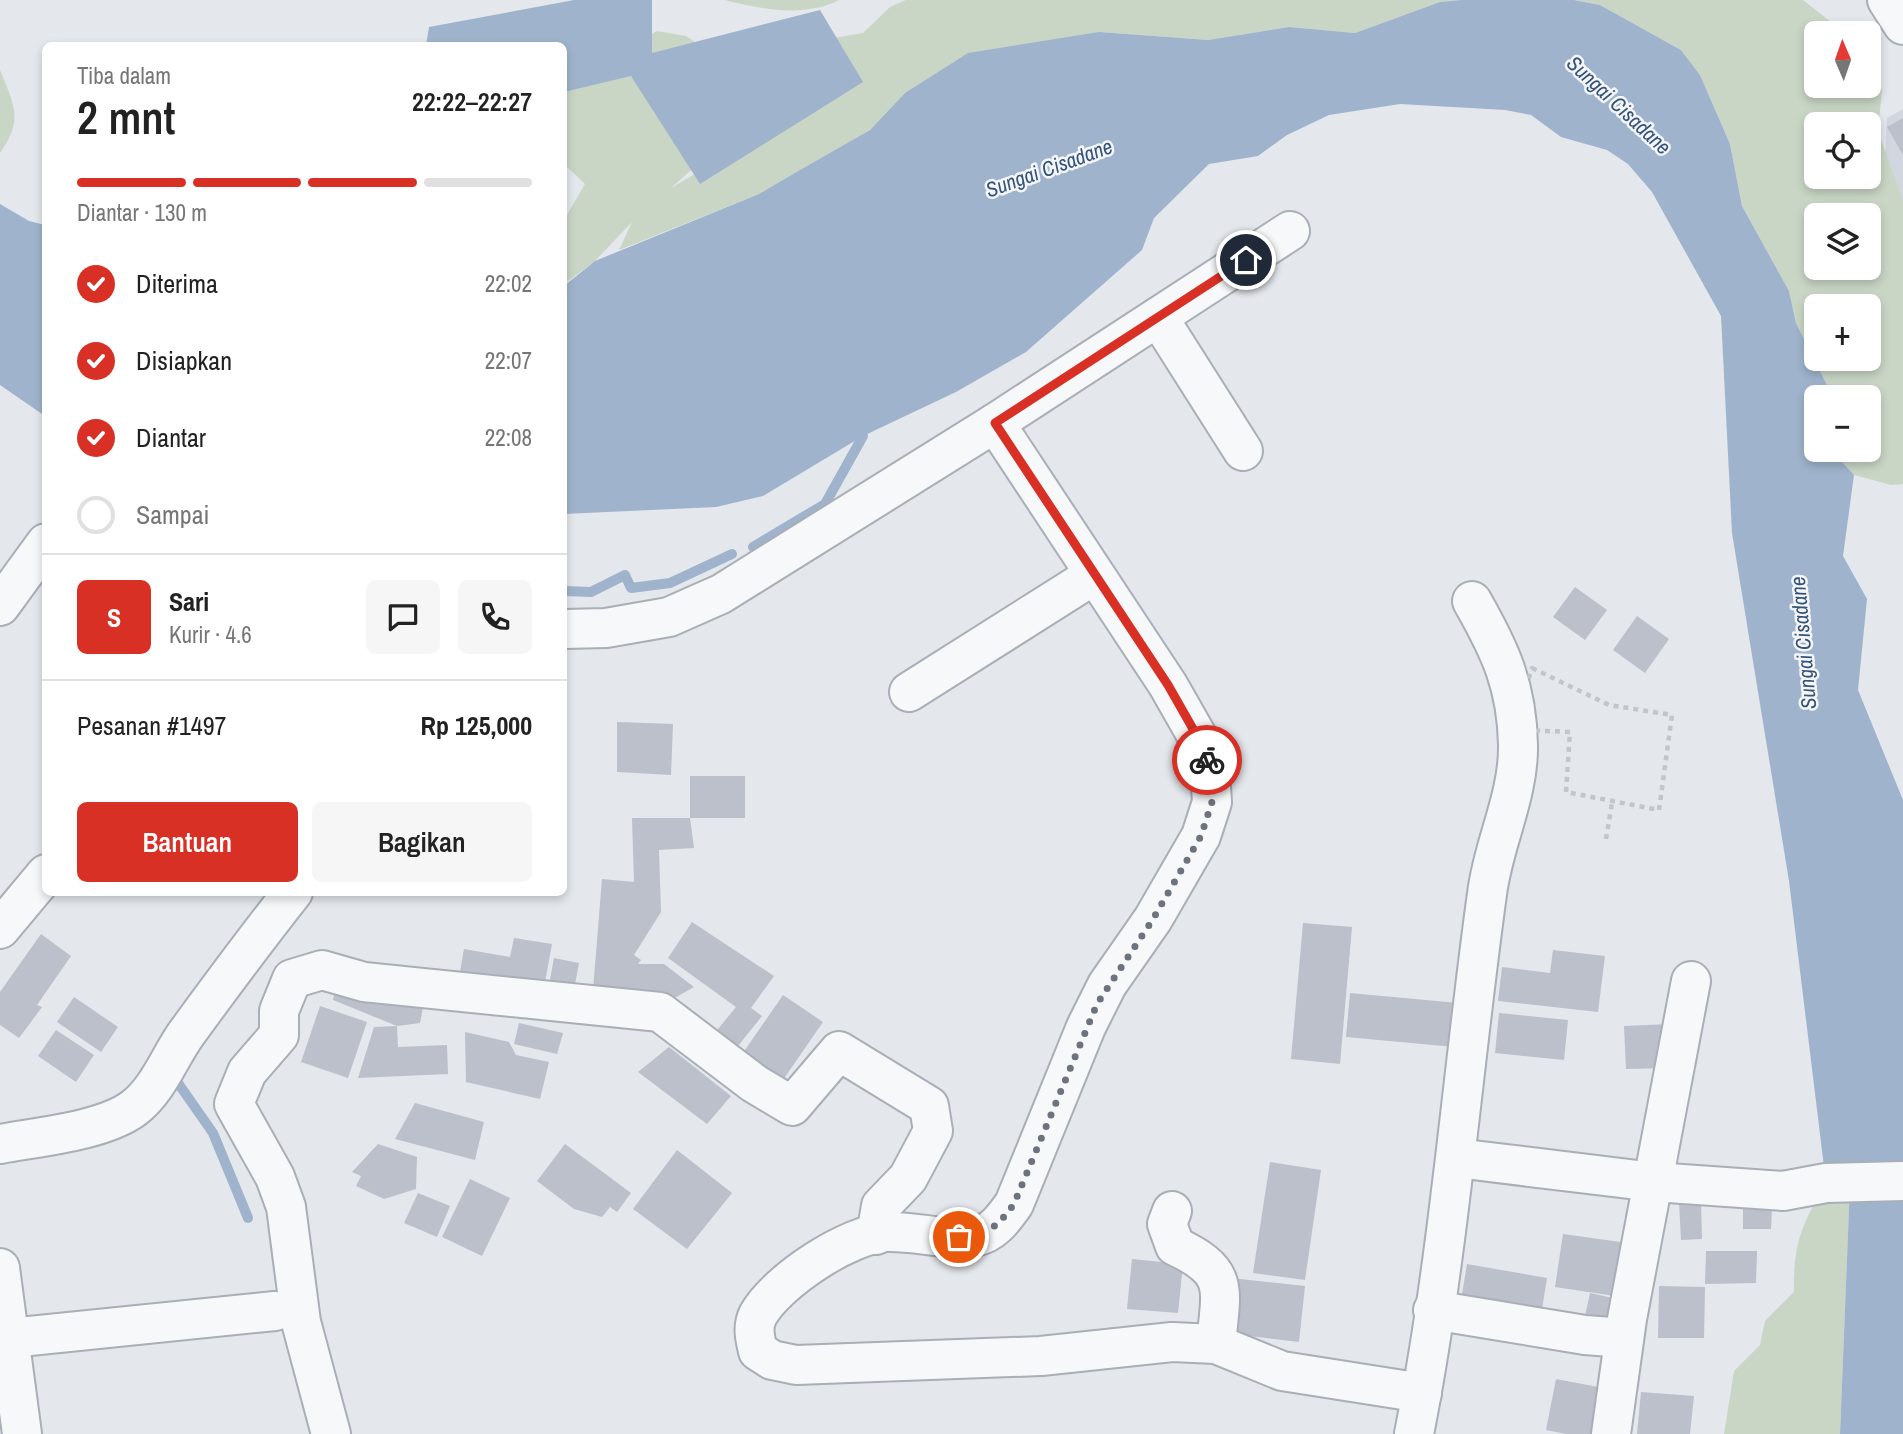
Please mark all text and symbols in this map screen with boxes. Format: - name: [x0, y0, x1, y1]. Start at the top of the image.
- north arrow: [1804, 21, 1881, 98]
- map controls: [1804, 21, 1881, 462]
- water label: Sungai Cisadane: [1560, 49, 1678, 161]
- text: Tiba dalam: [77, 60, 171, 91]
- text: 22:22–22:27: [412, 84, 532, 119]
- text: 2 mnt: [77, 86, 176, 148]
- button: locate: [1804, 112, 1881, 189]
- water label: Sungai Cisadane: [982, 132, 1116, 204]
- text: Diantar · 130 m: [77, 197, 207, 228]
- button: layers: [1804, 203, 1881, 280]
- pin: [1216, 230, 1276, 290]
- icon: home: [1227, 241, 1265, 279]
- icon: check: [77, 265, 115, 303]
- text: Diterima: [136, 266, 218, 301]
- text: 22:02: [485, 268, 532, 299]
- button: +: [1804, 294, 1881, 371]
- icon: check: [77, 342, 115, 380]
- text: Disiapkan: [136, 343, 232, 378]
- text: 22:07: [485, 345, 532, 376]
- button: −: [1804, 385, 1881, 462]
- icon: check: [77, 419, 115, 457]
- text: Diantar: [136, 420, 206, 455]
- text: 22:08: [485, 422, 532, 453]
- text: Sampai: [136, 497, 209, 532]
- water label: Sungai Cisadane: [1783, 575, 1823, 711]
- button: chat: [366, 580, 440, 654]
- button: phone: [458, 580, 532, 654]
- text: Sari: [169, 584, 209, 619]
- text: S: [107, 600, 121, 635]
- text: Kurir · 4.6: [169, 619, 252, 650]
- text: Pesanan #1497: [77, 708, 226, 743]
- text: Rp 125,000: [421, 708, 532, 743]
- courier: [1172, 725, 1242, 795]
- icon: bike: [1188, 741, 1226, 779]
- button: Bantuan: [77, 802, 298, 882]
- button: Bagikan: [312, 802, 532, 882]
- pin: [929, 1207, 989, 1267]
- icon: bag: [940, 1218, 978, 1256]

